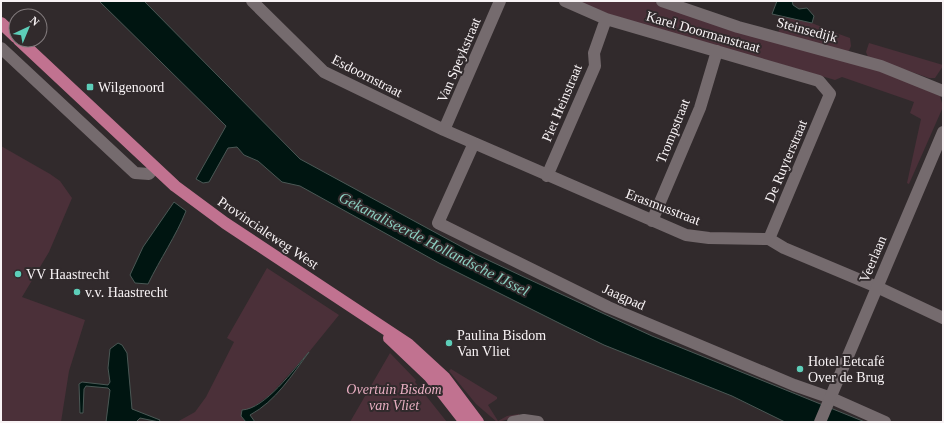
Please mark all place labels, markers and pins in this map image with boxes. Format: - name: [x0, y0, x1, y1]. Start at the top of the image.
- place label: Wilgenoord: [98, 80, 164, 95]
- marker: Wilgenoord: [85, 82, 95, 92]
- place label: VV Haastrecht: [26, 267, 109, 282]
- marker: VV Haastrecht: [13, 269, 23, 279]
- place label: v.v. Haastrecht: [85, 285, 168, 300]
- marker: v.v. Haastrecht: [72, 287, 82, 297]
- place label: Paulina Bisdom Van Vliet: [457, 328, 546, 359]
- marker: Paulina Bisdom Van Vliet: [444, 338, 454, 348]
- place label: Hotel Eetcafé Over de Brug: [808, 354, 885, 385]
- marker: Hotel Eetcafé Over de Brug: [795, 364, 805, 374]

